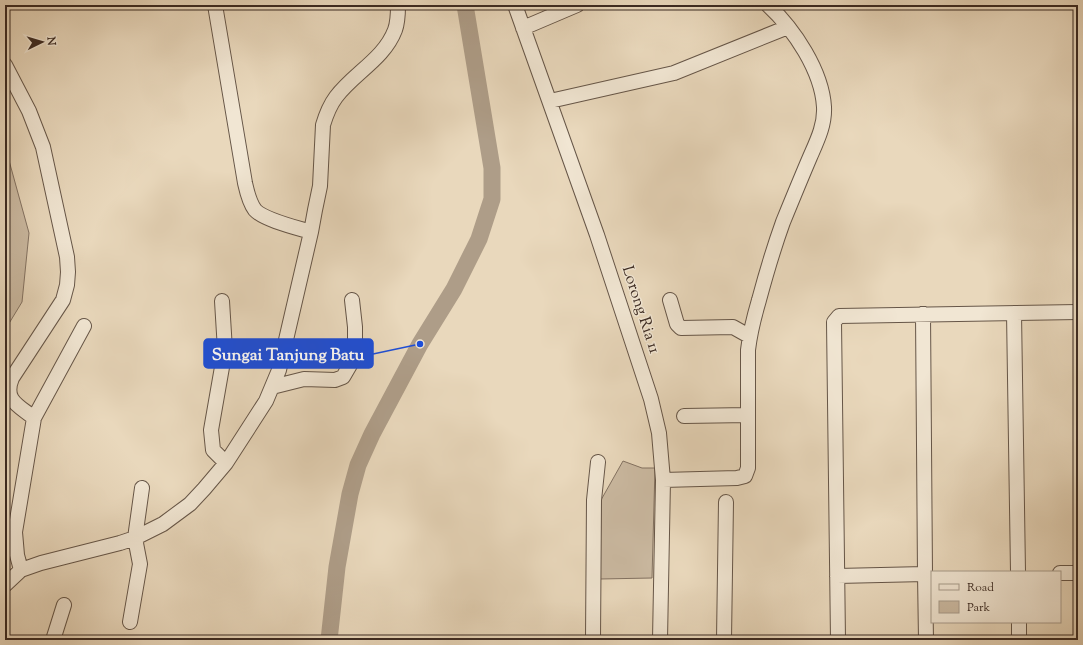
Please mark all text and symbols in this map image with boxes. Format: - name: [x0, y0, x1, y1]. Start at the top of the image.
- north arrow: [22, 22, 62, 62]
- text: N: [43, 35, 59, 47]
- street label: Lorong Ria 11: [615, 263, 665, 358]
- callout: Sungai Tanjung Batu: [204, 339, 373, 368]
- text: Sungai Tanjung Batu: [212, 344, 365, 368]
- legend: [931, 571, 1061, 623]
- text: Road: [967, 579, 994, 597]
- text: Park: [967, 599, 990, 617]

